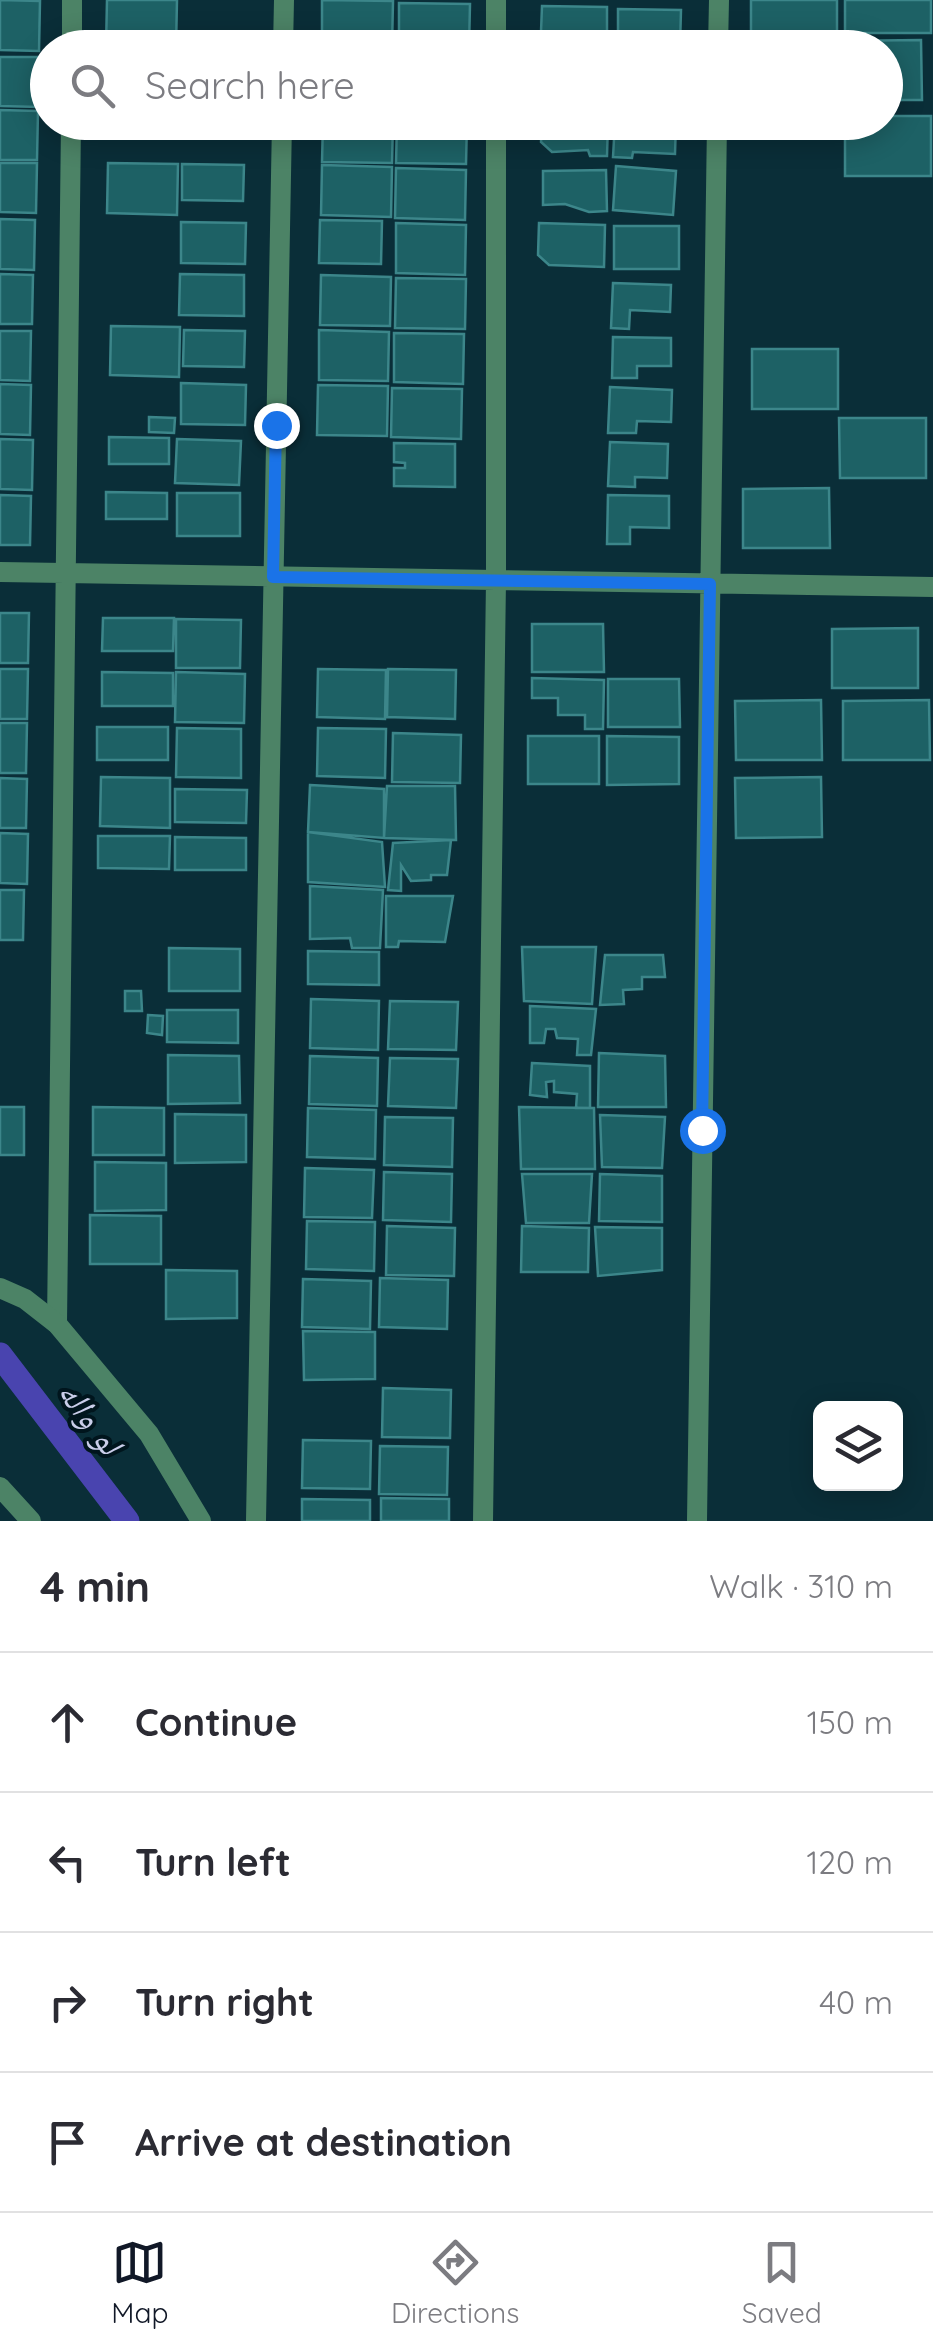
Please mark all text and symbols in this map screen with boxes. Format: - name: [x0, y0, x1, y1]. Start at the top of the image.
- search box: [30, 30, 903, 140]
- icon: search: [65, 58, 120, 113]
- text: Search here: [145, 61, 355, 109]
- route end: [254, 403, 300, 449]
- route start: [680, 1108, 726, 1154]
- water label: لو واله: [49, 1371, 135, 1466]
- map controls: [813, 1401, 903, 1491]
- button: layers: [813, 1401, 903, 1491]
- text: 4 min: [40, 1560, 150, 1613]
- text: Walk · 310 m: [709, 1566, 893, 1606]
- icon: ahead: [40, 1695, 95, 1750]
- text: Continue: [135, 1698, 297, 1746]
- text: 150 m: [807, 1702, 893, 1742]
- icon: left: [40, 1835, 95, 1890]
- text: Turn left: [135, 1838, 291, 1886]
- text: 120 m: [806, 1842, 893, 1882]
- icon: right: [40, 1975, 95, 2030]
- text: Turn right: [135, 1978, 314, 2026]
- text: 40 m: [819, 1982, 893, 2022]
- icon: arrive: [40, 2115, 95, 2170]
- text: Arrive at destination: [135, 2118, 512, 2166]
- tab: Map: [111, 2235, 168, 2330]
- tab: Directions: [391, 2235, 519, 2330]
- tab: Saved: [742, 2235, 822, 2330]

